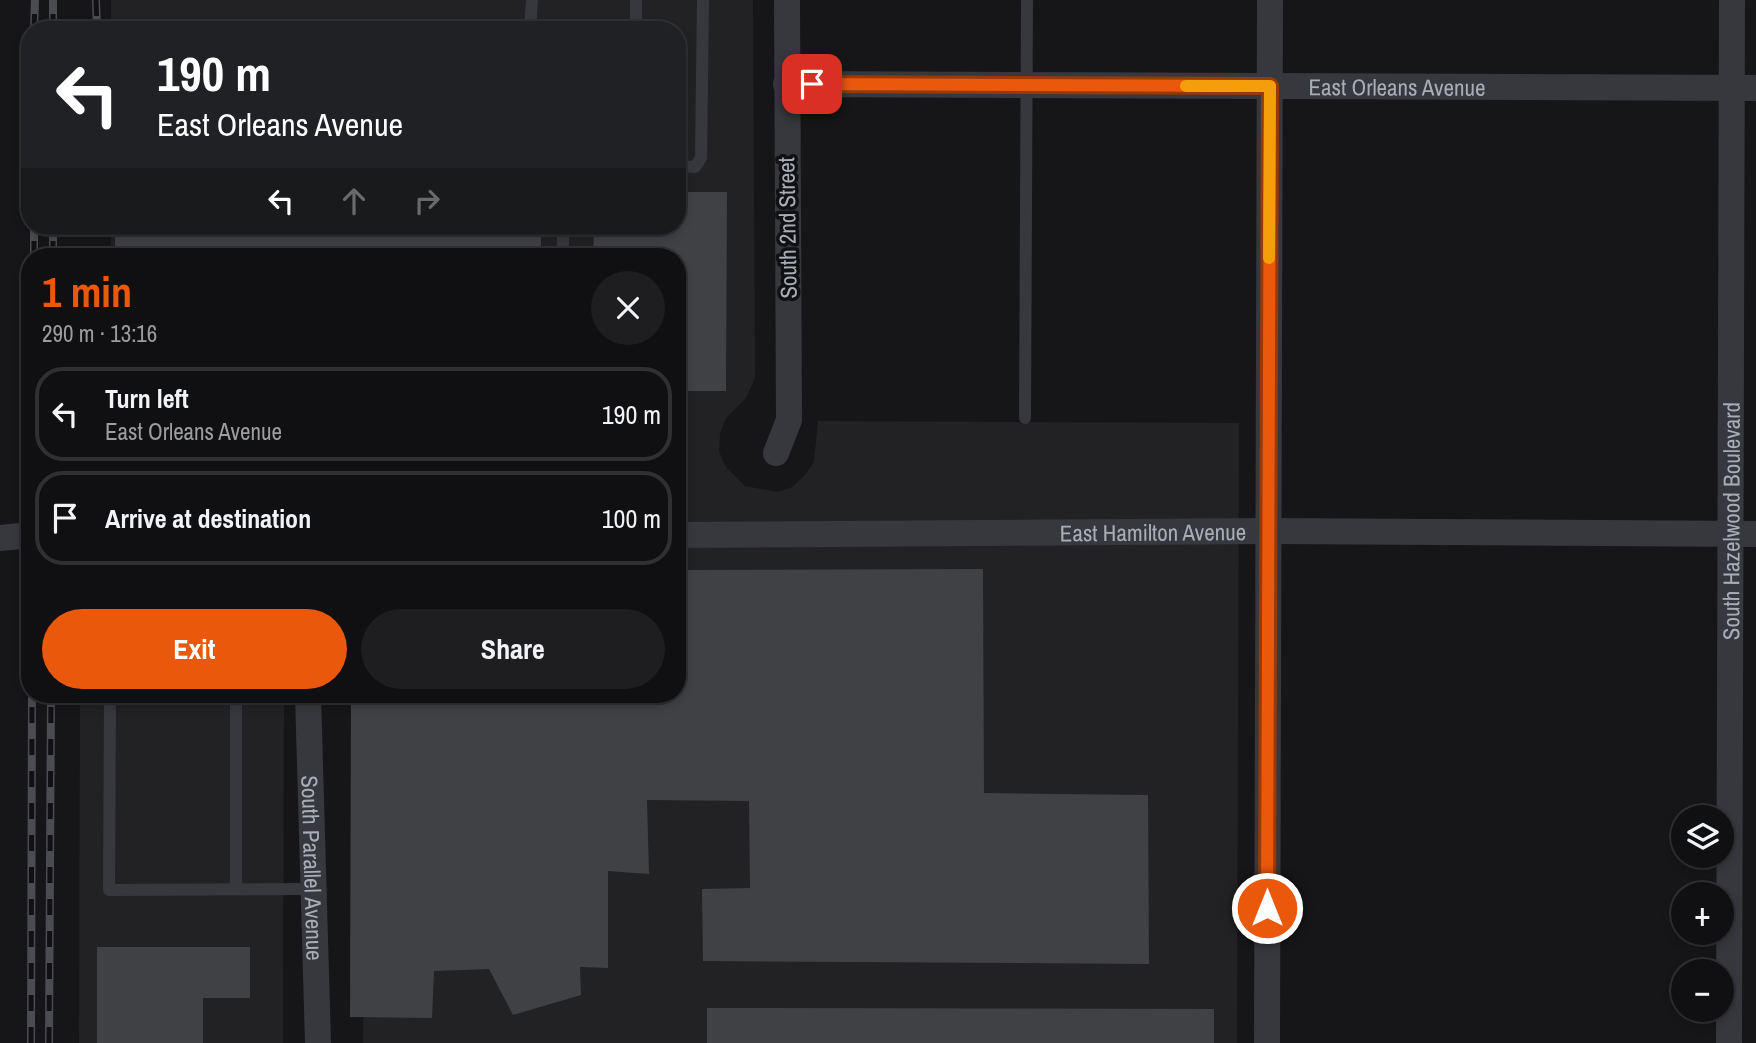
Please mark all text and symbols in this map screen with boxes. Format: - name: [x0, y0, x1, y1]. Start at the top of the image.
- text: 190 m: [157, 40, 271, 106]
- icon: left: [42, 49, 133, 140]
- pin: [782, 54, 842, 114]
- icon: arrive: [793, 65, 831, 103]
- street label: East Orleans Avenue: [1308, 71, 1486, 102]
- text: East Orleans Avenue: [157, 103, 403, 146]
- street label: South 2nd Street: [770, 157, 804, 299]
- icon: left: [262, 182, 300, 220]
- icon: ahead: [335, 182, 373, 220]
- icon: right: [408, 182, 446, 220]
- text: 1 min: [42, 264, 132, 320]
- button: close: [591, 271, 665, 345]
- text: 290 m · 13:16: [42, 318, 157, 349]
- text: Turn left: [105, 381, 189, 416]
- icon: left: [46, 395, 84, 433]
- text: 190 m: [602, 397, 661, 432]
- street label: South Hazelwood Boulevard: [1715, 402, 1746, 640]
- text: East Orleans Avenue: [105, 416, 282, 447]
- icon: arrive: [46, 499, 84, 537]
- text: Arrive at destination: [105, 501, 311, 536]
- text: 100 m: [602, 501, 661, 536]
- street label: East Hamilton Avenue: [1060, 516, 1246, 548]
- button: Exit: [42, 609, 347, 689]
- button: Share: [361, 609, 665, 689]
- street label: South Parallel Avenue: [295, 775, 331, 961]
- map controls: [1671, 805, 1734, 1022]
- button: layers: [1671, 805, 1734, 868]
- position arrow: [1230, 871, 1304, 945]
- button: +: [1671, 882, 1734, 945]
- button: −: [1671, 959, 1734, 1022]

